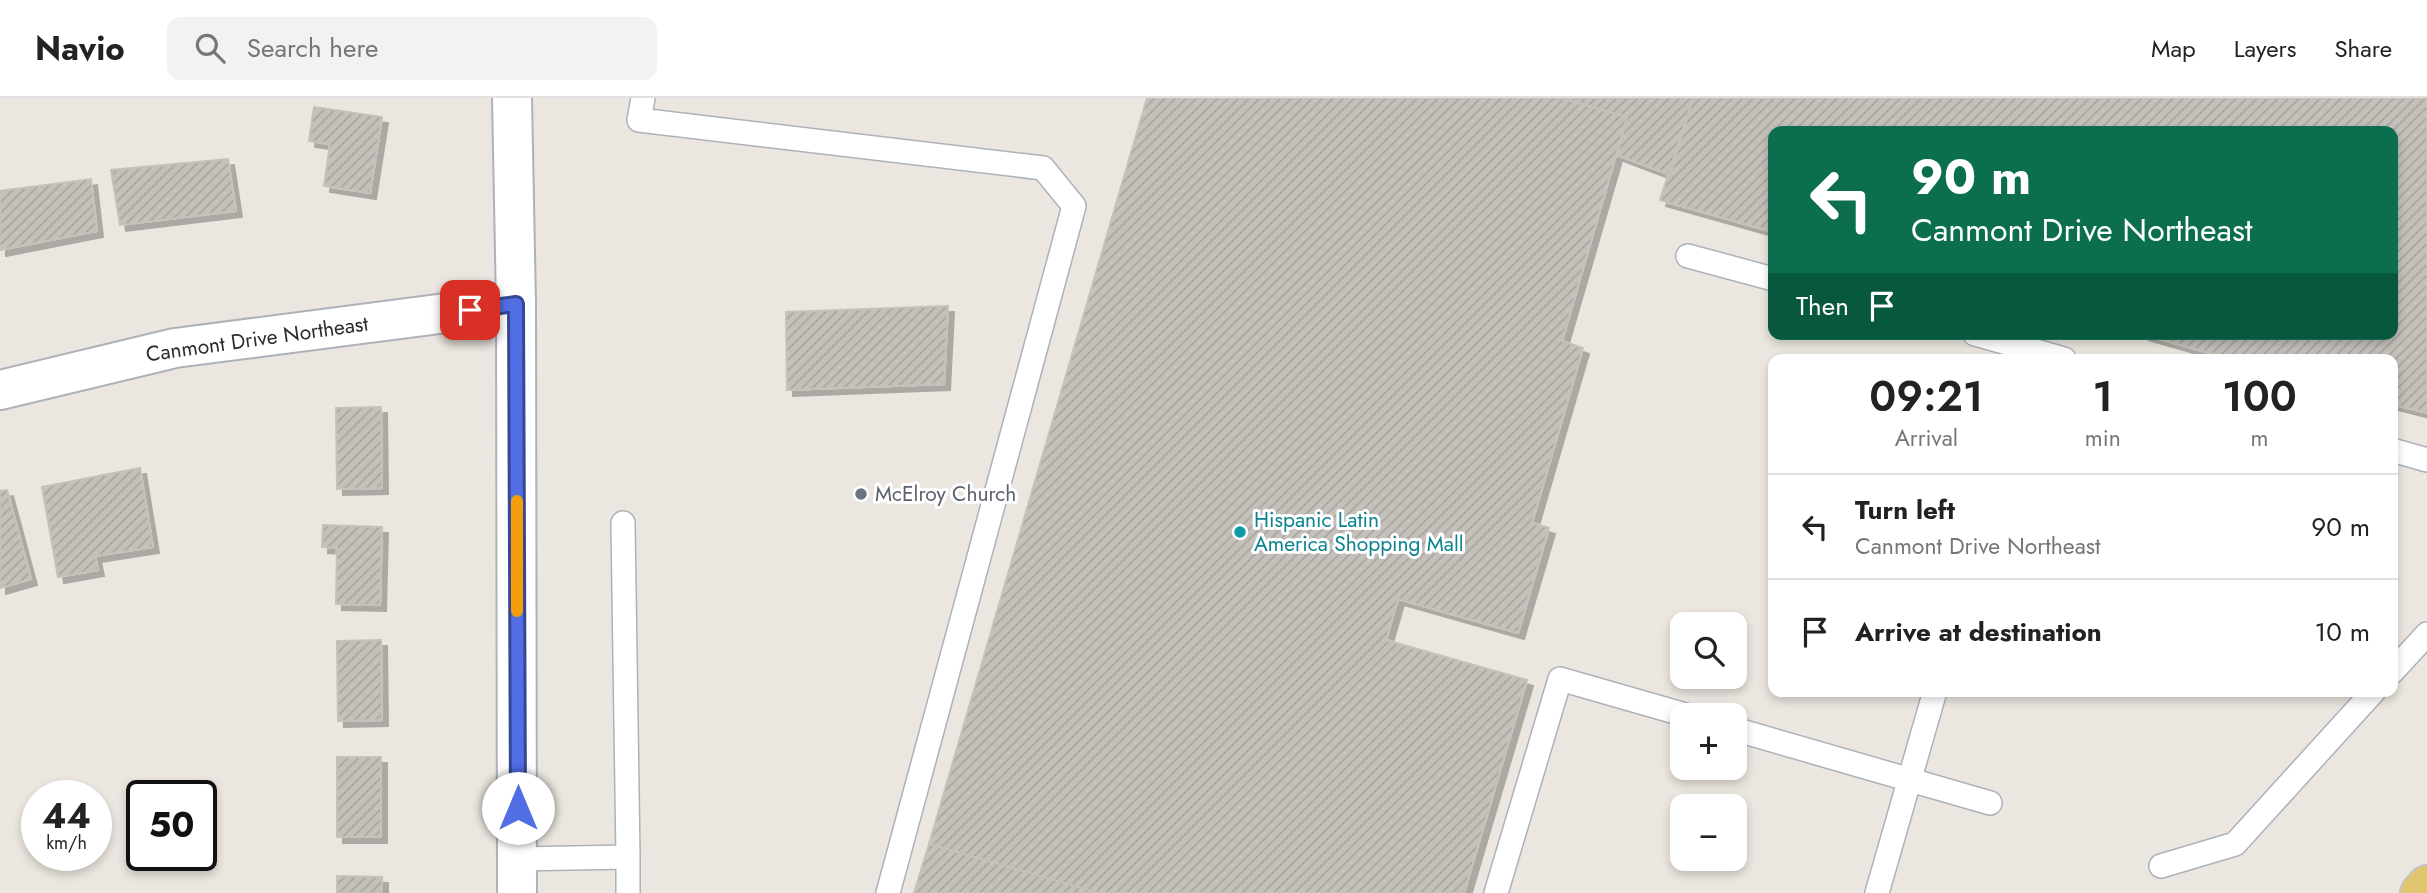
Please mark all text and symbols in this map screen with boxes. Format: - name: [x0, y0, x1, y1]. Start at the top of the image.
- search box: [167, 17, 657, 80]
- text: Navio: [35, 25, 125, 72]
- icon: search: [191, 29, 229, 67]
- text: Search here: [247, 29, 378, 67]
- text: Map: [2151, 31, 2196, 66]
- text: Layers: [2234, 31, 2296, 66]
- text: Share: [2334, 31, 2392, 66]
- text: 90 m: [1911, 142, 2031, 212]
- icon: left: [1796, 154, 1887, 245]
- text: Canmont Drive Northeast: [1911, 207, 2253, 253]
- pin: [440, 280, 500, 340]
- text: Then: [1796, 287, 1849, 325]
- icon: arrive: [1863, 287, 1901, 325]
- icon: arrive: [451, 291, 489, 329]
- street label: Canmont Drive Northeast: [144, 309, 370, 369]
- text: 09:21: [1869, 366, 1983, 427]
- text: 1: [2092, 366, 2113, 427]
- text: 100: [2222, 366, 2297, 427]
- text: Arrival: [1895, 421, 1958, 455]
- text: min: [2085, 421, 2121, 455]
- text: m: [2250, 421, 2268, 455]
- place label: McElroy Church: [875, 479, 1016, 509]
- marker: McElroy Church: [853, 486, 869, 502]
- text: Turn left: [1855, 491, 1955, 529]
- place label: Hispanic Latin America Shopping Mall: [1254, 505, 1464, 559]
- icon: left: [1796, 508, 1834, 546]
- text: 90 m: [2311, 508, 2370, 546]
- marker: Hispanic Latin America Shopping Mall: [1232, 524, 1248, 540]
- text: Canmont Drive Northeast: [1855, 529, 2100, 563]
- map controls: [1670, 612, 1747, 871]
- button: search: [1670, 612, 1747, 689]
- icon: arrive: [1796, 613, 1834, 651]
- text: Arrive at destination: [1855, 613, 2102, 651]
- text: 10 m: [2315, 613, 2370, 651]
- button: +: [1670, 703, 1747, 780]
- position arrow: [481, 771, 555, 845]
- speed limit sign: 50: [126, 780, 217, 871]
- text: 44: [42, 791, 91, 841]
- button: −: [1670, 794, 1747, 871]
- text: km/h: [46, 830, 87, 856]

